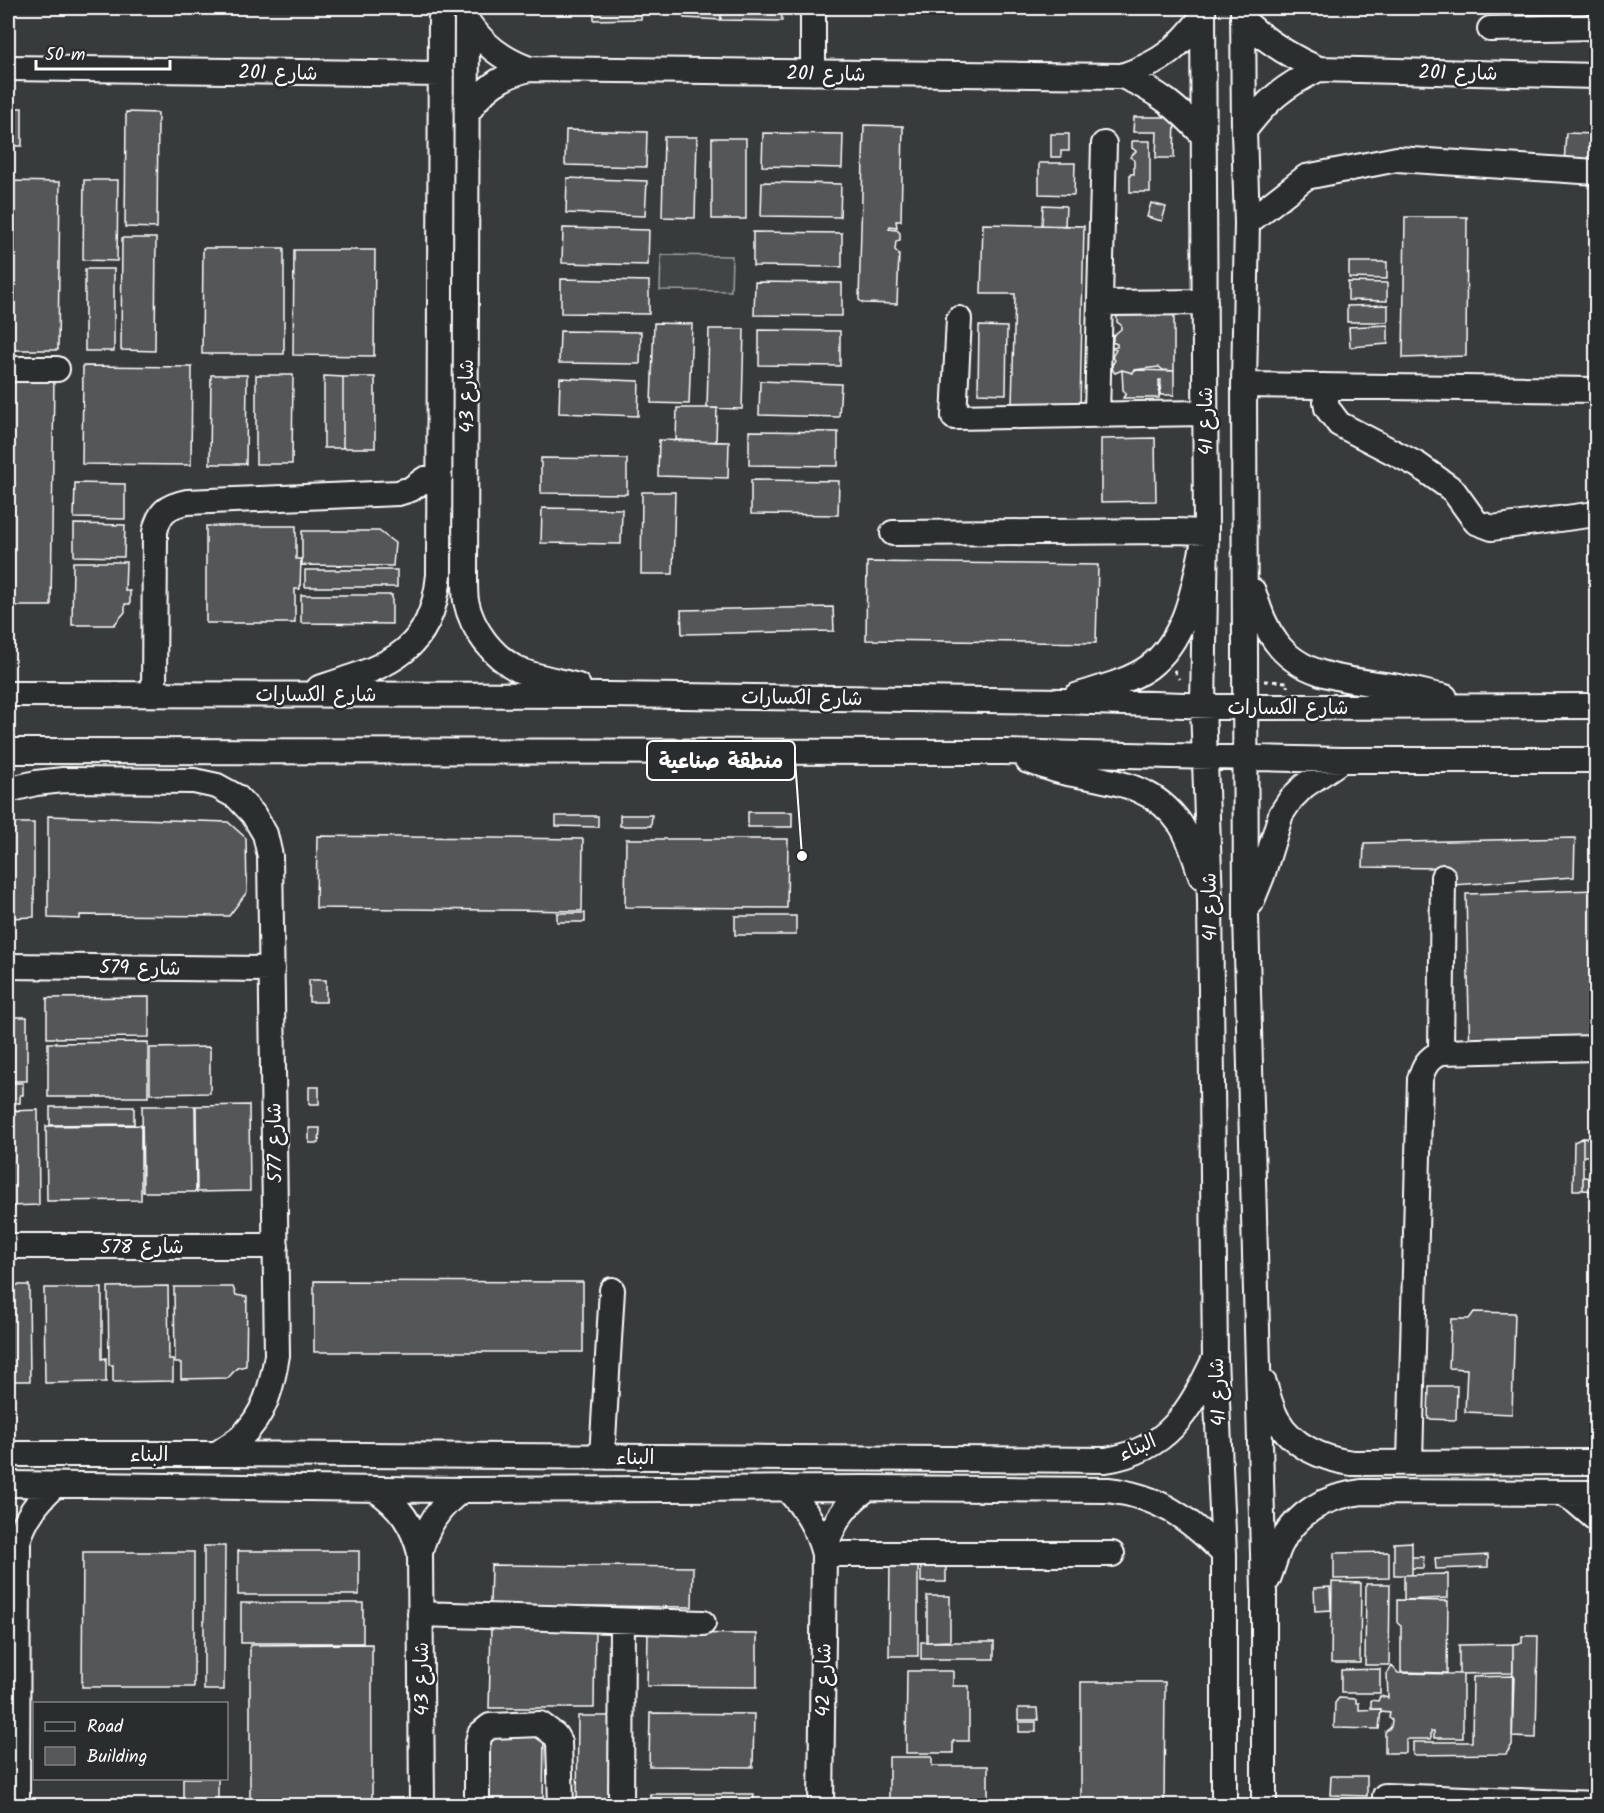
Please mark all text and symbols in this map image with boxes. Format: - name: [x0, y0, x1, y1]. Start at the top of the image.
- scale bar: [36, 33, 170, 71]
- text: 50 m: [45, 41, 85, 70]
- street label: شارع 201: [238, 57, 318, 91]
- street label: شارع 201: [1418, 57, 1498, 91]
- street label: شارع 201: [786, 58, 866, 92]
- street label: شارع 43: [452, 359, 484, 433]
- street label: شارع 41: [1191, 387, 1223, 455]
- street label: شارع الكسارات: [255, 680, 377, 712]
- street label: شارع الكسارات: [741, 682, 863, 716]
- street label: شارع الكسارات: [1227, 693, 1349, 725]
- callout: منطقة صناعية: [647, 741, 795, 780]
- text: منطقة صناعية: [659, 746, 783, 779]
- street label: شارع 41: [1194, 872, 1228, 942]
- street label: شارع 579: [99, 952, 181, 986]
- street label: شارع 577: [259, 1102, 293, 1183]
- street label: شارع 578: [100, 1232, 184, 1264]
- street label: شارع 41: [1202, 1357, 1236, 1427]
- street label: البناء: [1114, 1426, 1162, 1471]
- street label: البناء: [130, 1440, 168, 1472]
- street label: البناء: [616, 1443, 654, 1475]
- street label: شارع 43: [407, 1642, 439, 1716]
- street label: شارع 42: [808, 1643, 842, 1717]
- legend: [33, 1702, 228, 1780]
- text: Road: [87, 1713, 124, 1742]
- text: Building: [87, 1743, 147, 1772]

